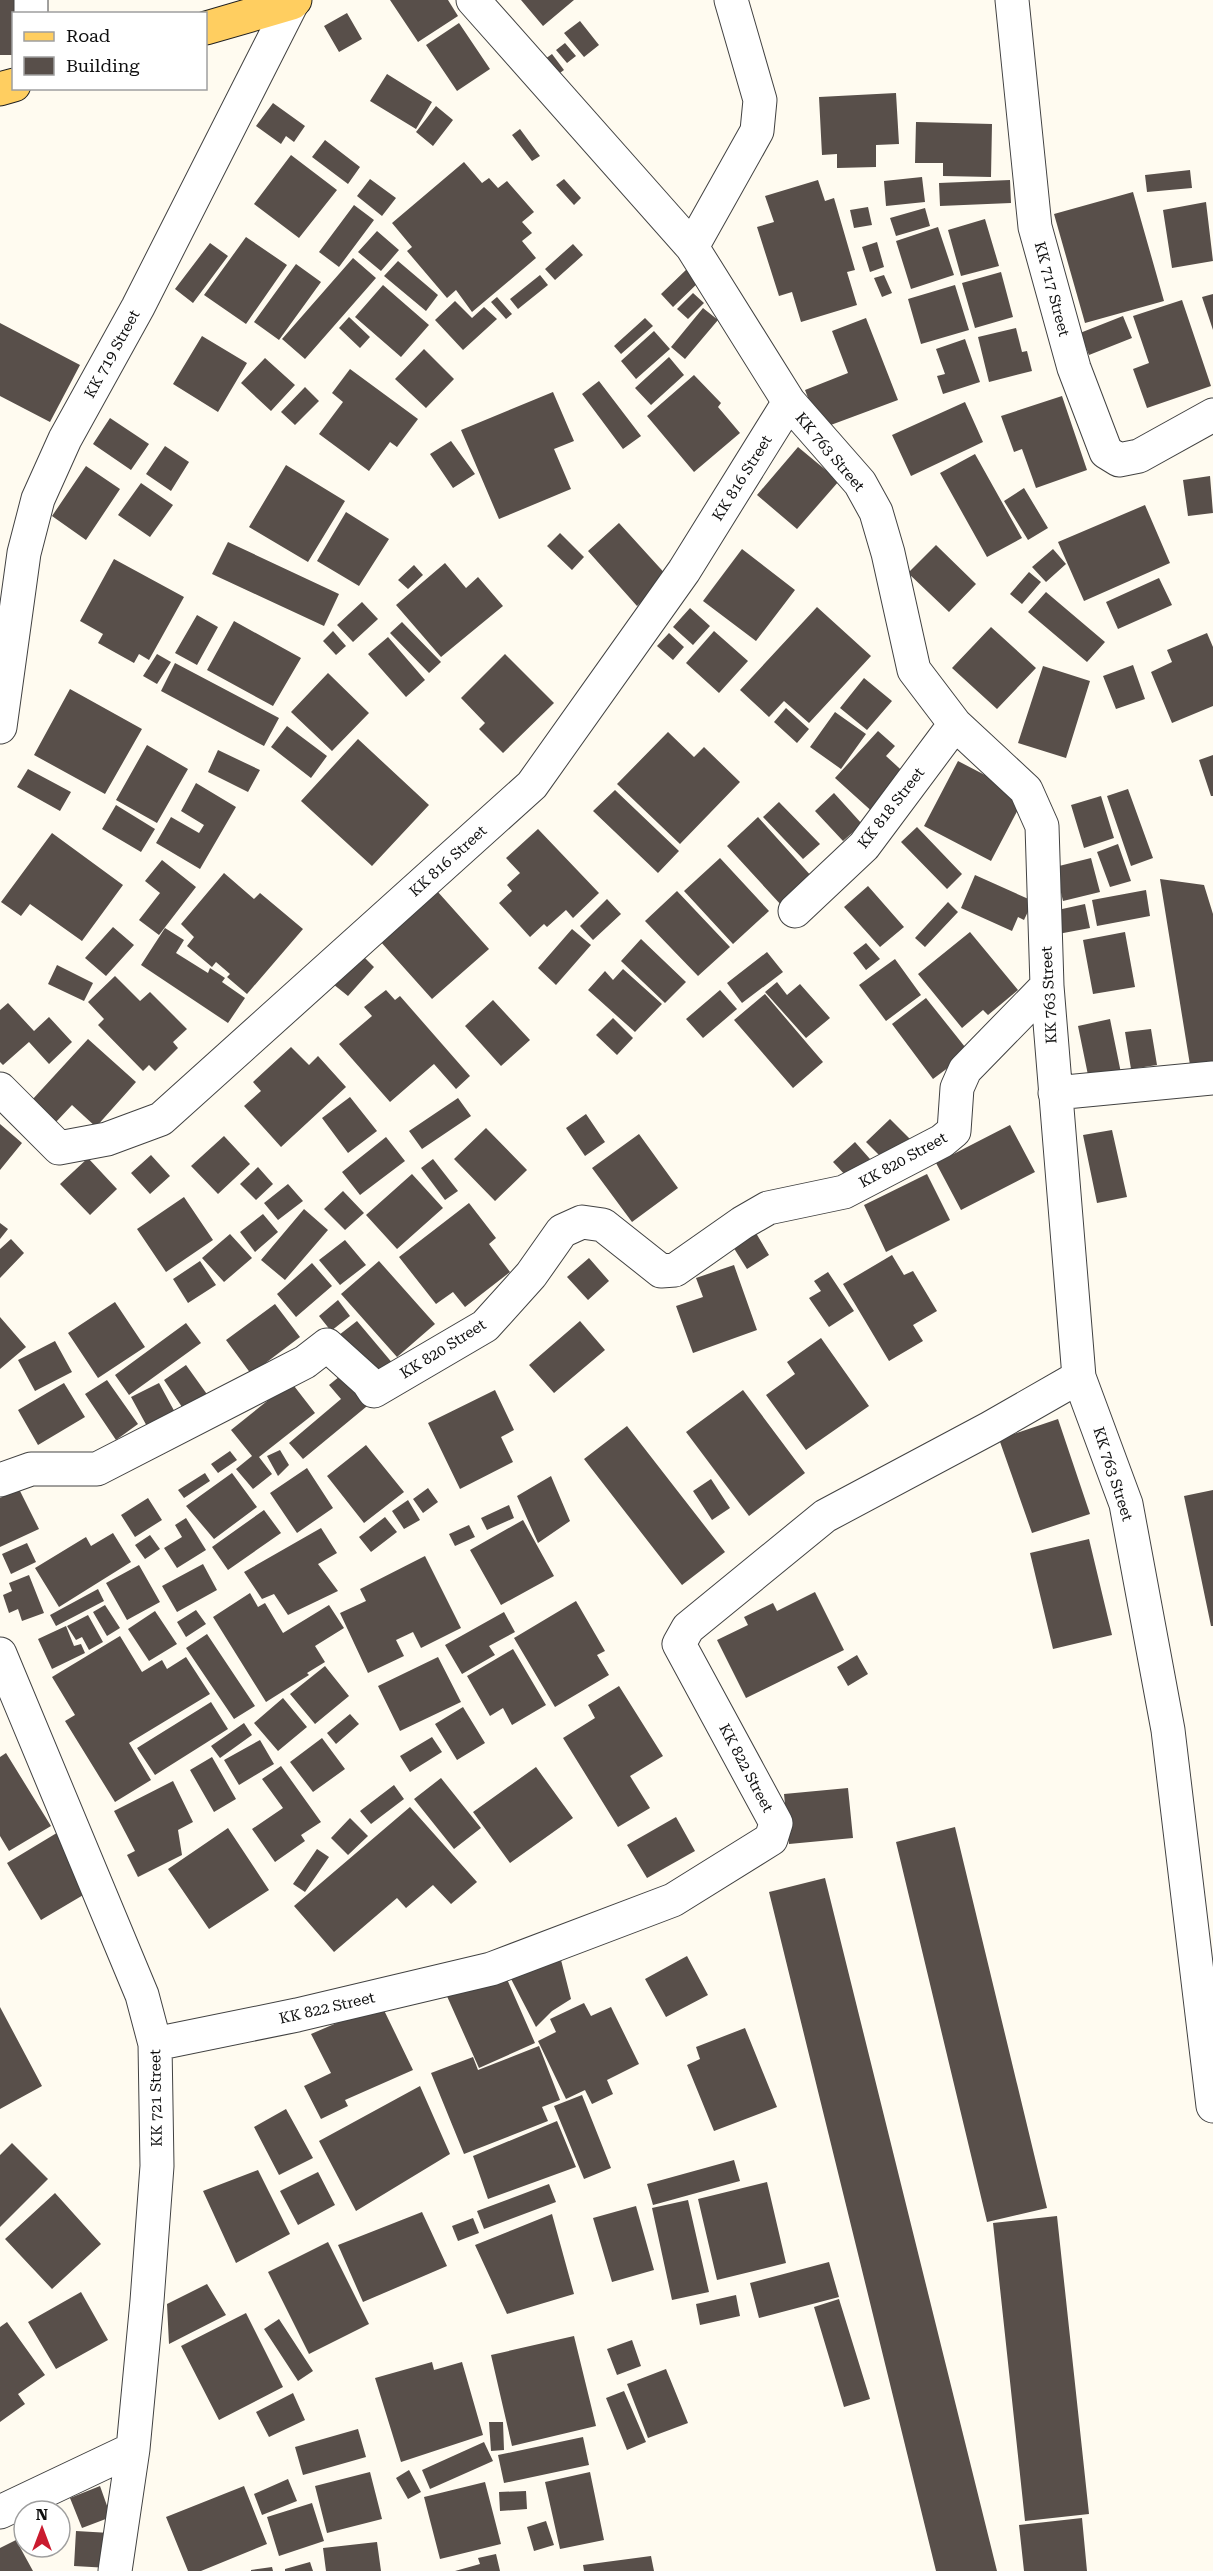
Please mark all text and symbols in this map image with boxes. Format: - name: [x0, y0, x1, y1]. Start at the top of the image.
- legend: [12, 12, 207, 90]
- text: Road: [66, 25, 111, 46]
- text: Building: [66, 55, 140, 76]
- street label: KK 717 Street: [1031, 240, 1073, 339]
- street label: KK 719 Street: [80, 307, 144, 401]
- street label: KK 763 Street: [792, 409, 869, 495]
- street label: KK 816 Street: [708, 431, 776, 524]
- street label: KK 818 Street: [854, 764, 928, 852]
- street label: KK 816 Street: [406, 821, 491, 900]
- street label: KK 763 Street: [1037, 945, 1061, 1044]
- street label: KK 820 Street: [856, 1128, 950, 1192]
- street label: KK 820 Street: [397, 1315, 490, 1383]
- street label: KK 763 Street: [1089, 1425, 1137, 1524]
- street label: KK 822 Street: [715, 1721, 777, 1816]
- street label: KK 822 Street: [277, 1988, 377, 2028]
- street label: KK 721 Street: [146, 2049, 166, 2147]
- north arrow: [12, 2499, 72, 2559]
- text: N: [36, 2505, 48, 2524]

